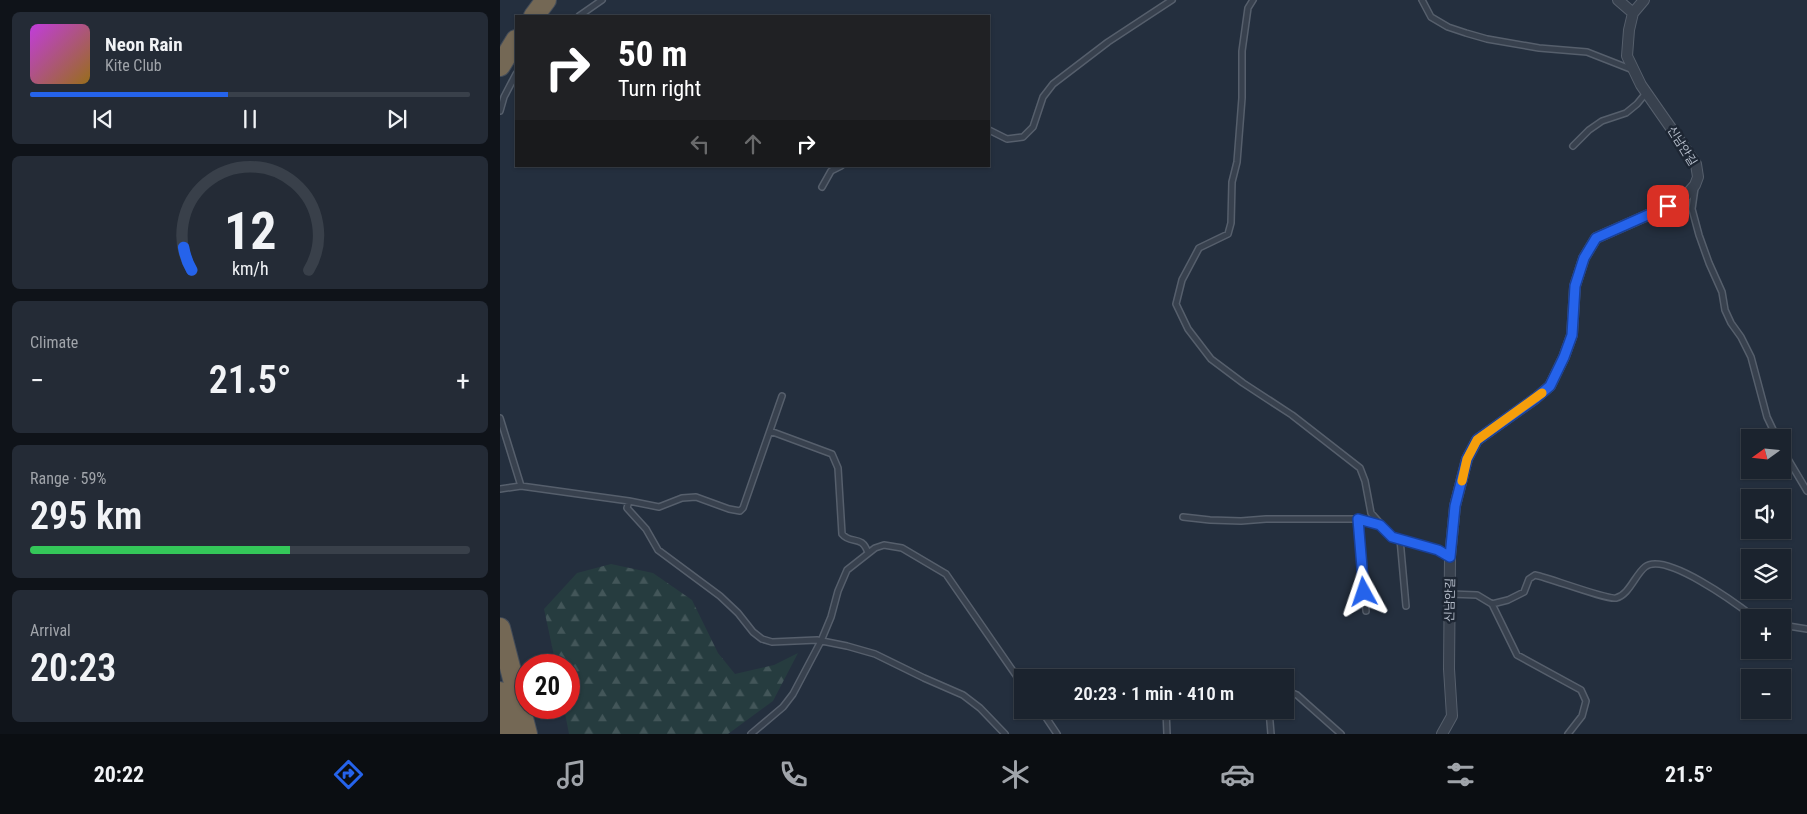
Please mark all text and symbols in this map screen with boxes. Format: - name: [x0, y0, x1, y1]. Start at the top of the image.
- text: Neon Rain: [105, 33, 183, 56]
- text: 50 m: [618, 34, 687, 75]
- icon: right: [535, 35, 600, 100]
- text: Kite Club: [105, 56, 162, 75]
- text: Turn right: [618, 76, 701, 101]
- icon: previous: [89, 105, 117, 133]
- icon: pause: [236, 105, 264, 133]
- icon: next: [383, 105, 411, 133]
- street label: 신남안길: [1664, 124, 1700, 168]
- icon: left: [686, 130, 714, 158]
- icon: ahead: [739, 130, 767, 158]
- icon: right: [792, 130, 820, 158]
- pin: [1647, 185, 1689, 227]
- icon: arrive: [1654, 192, 1682, 220]
- text: 12: [224, 201, 276, 262]
- text: km/h: [232, 258, 268, 279]
- text: Climate: [30, 333, 78, 352]
- text: 21.5°: [209, 358, 291, 402]
- text: −: [30, 364, 44, 397]
- text: +: [456, 364, 470, 397]
- north arrow: [1741, 429, 1791, 479]
- map controls: [1741, 429, 1791, 719]
- text: Range · 59%: [30, 469, 106, 488]
- button: sound: [1741, 489, 1791, 539]
- text: 295 km: [30, 494, 142, 538]
- button: layers: [1741, 549, 1791, 599]
- position arrow: [1337, 565, 1389, 617]
- street label: 신남안길: [1443, 578, 1457, 622]
- button: +: [1741, 609, 1791, 659]
- text: Arrival: [30, 621, 71, 640]
- text: 20:23: [30, 646, 116, 690]
- speed limit sign: 20: [515, 654, 580, 719]
- button: −: [1741, 669, 1791, 719]
- text: 20:23 · 1 min · 410 m: [1074, 682, 1234, 705]
- icon: directions: [331, 757, 366, 792]
- icon: music: [554, 757, 589, 792]
- icon: phone: [776, 757, 811, 792]
- icon: climate: [998, 757, 1033, 792]
- icon: car: [1220, 757, 1255, 792]
- icon: filters: [1443, 757, 1478, 792]
- text: 20:22: [94, 762, 144, 787]
- text: 21.5°: [1665, 762, 1713, 787]

